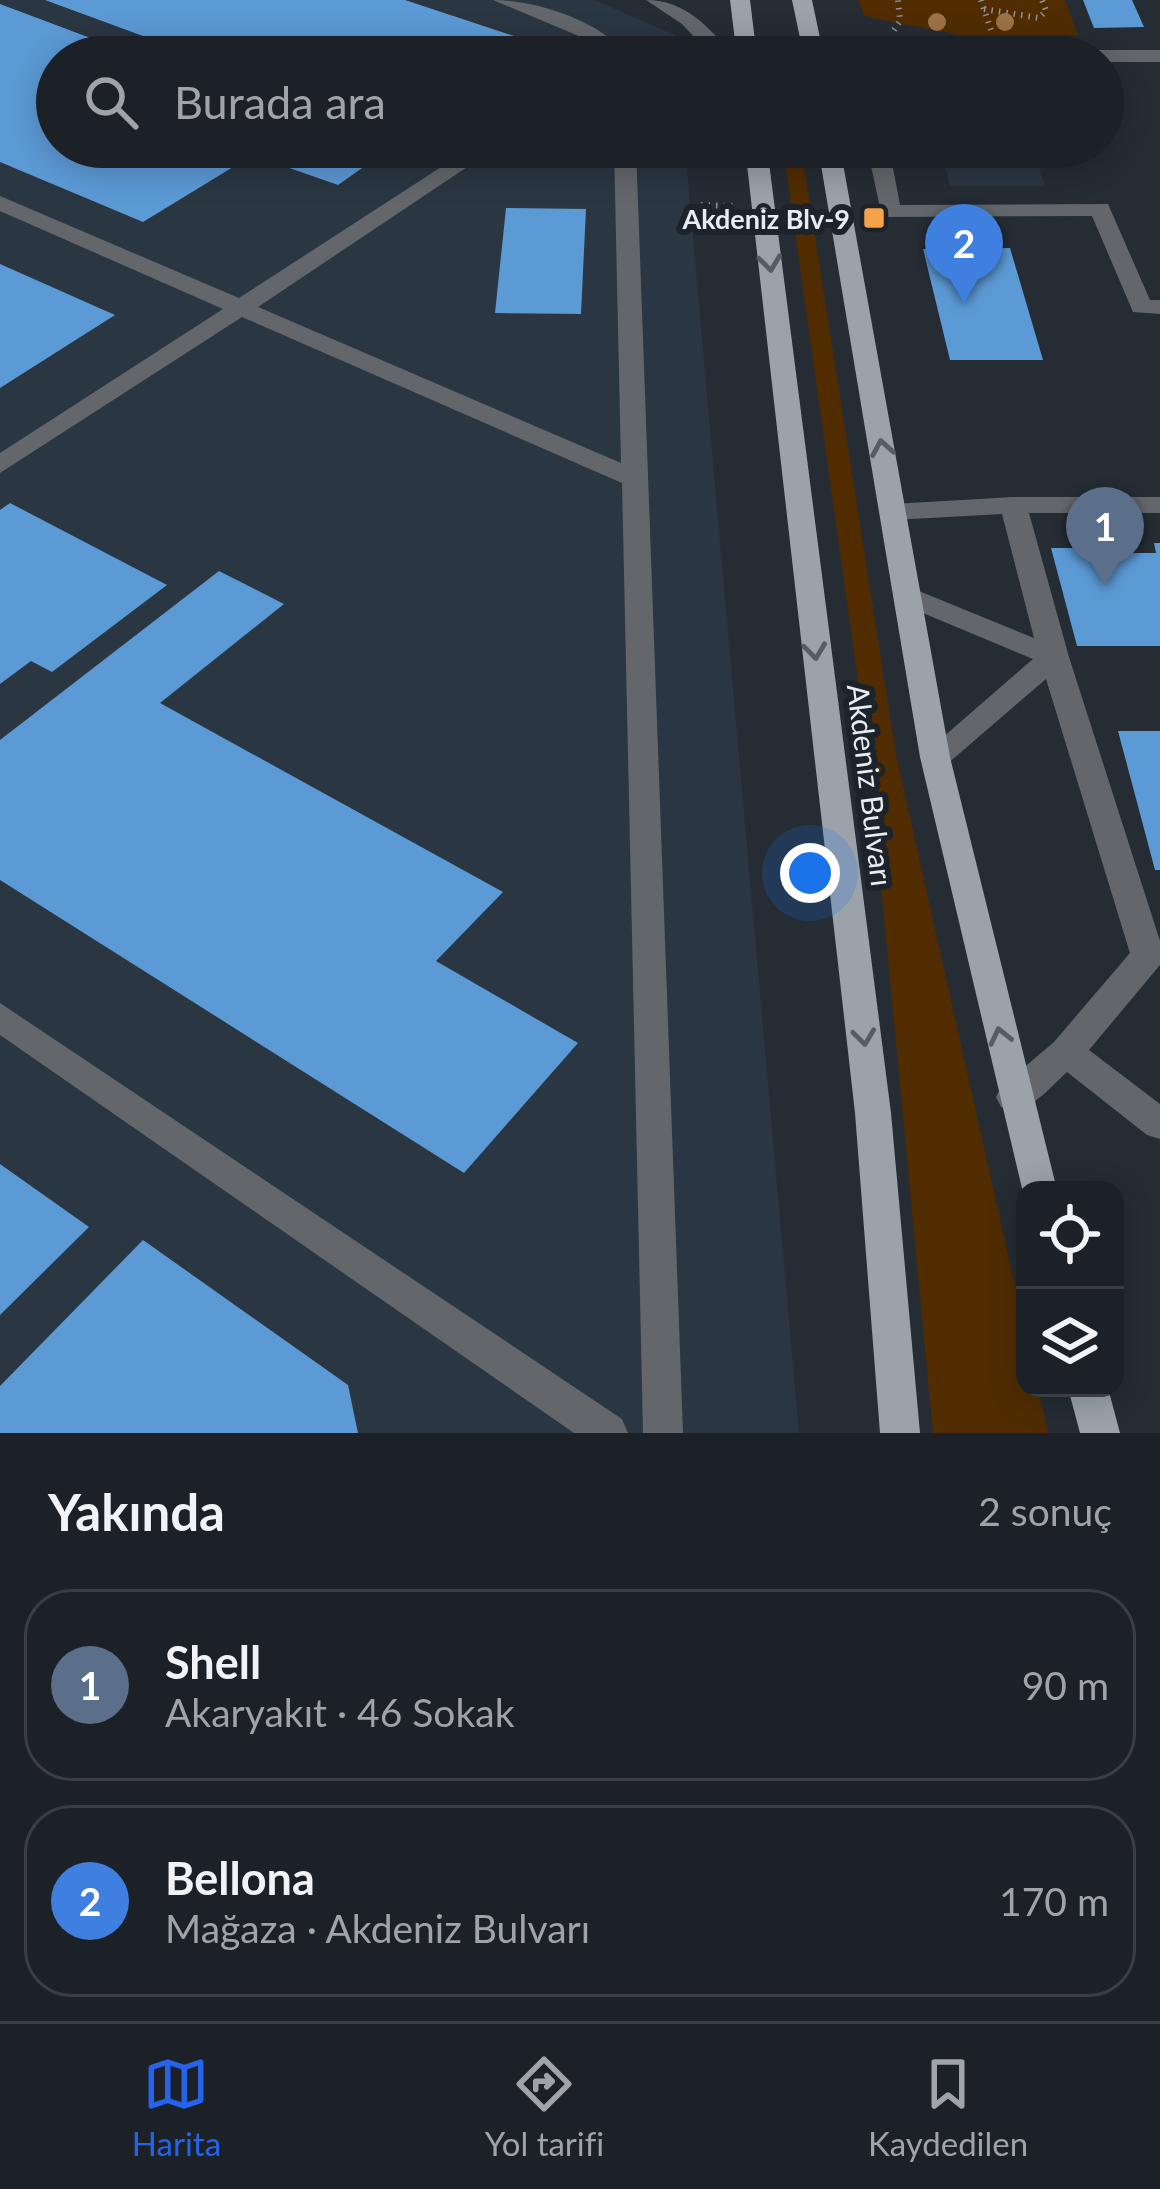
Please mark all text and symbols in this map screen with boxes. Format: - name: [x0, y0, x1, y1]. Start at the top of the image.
- search box: [36, 36, 1124, 168]
- icon: search: [78, 69, 144, 135]
- text: Burada ara: [174, 75, 386, 129]
- place label: Akdeniz Blv-9: [681, 202, 850, 235]
- pin: 2: [925, 204, 1003, 303]
- marker: Akdeniz Blv-9: [861, 205, 887, 231]
- one-way arrow: [756, 253, 782, 273]
- one-way arrow: [870, 438, 895, 458]
- pin: 1: [1066, 487, 1144, 586]
- one-way arrow: [801, 641, 827, 660]
- street label: Akdeniz Bulvarı: [841, 682, 901, 888]
- your location: [780, 843, 840, 903]
- one-way arrow: [988, 1026, 1013, 1046]
- one-way arrow: [850, 1028, 876, 1047]
- map controls: [1016, 1181, 1124, 1397]
- button: locate: [1016, 1181, 1124, 1289]
- button: layers: [1016, 1289, 1124, 1397]
- text: Yakında: [48, 1481, 225, 1542]
- text: 2 sonuç: [978, 1488, 1112, 1534]
- text: Shell: [165, 1635, 261, 1689]
- text: 1: [79, 1662, 101, 1708]
- text: 90 m: [1022, 1662, 1109, 1708]
- text: Akaryakıt · 46 Sokak: [165, 1689, 514, 1735]
- text: Bellona: [165, 1851, 315, 1905]
- text: 2: [79, 1878, 101, 1924]
- text: 170 m: [999, 1878, 1109, 1924]
- text: Mağaza · Akdeniz Bulvarı: [165, 1905, 590, 1951]
- tab: Harita: [132, 2051, 221, 2163]
- tab: Yol tarifi: [485, 2051, 604, 2163]
- tab: Kaydedilen: [868, 2051, 1028, 2163]

